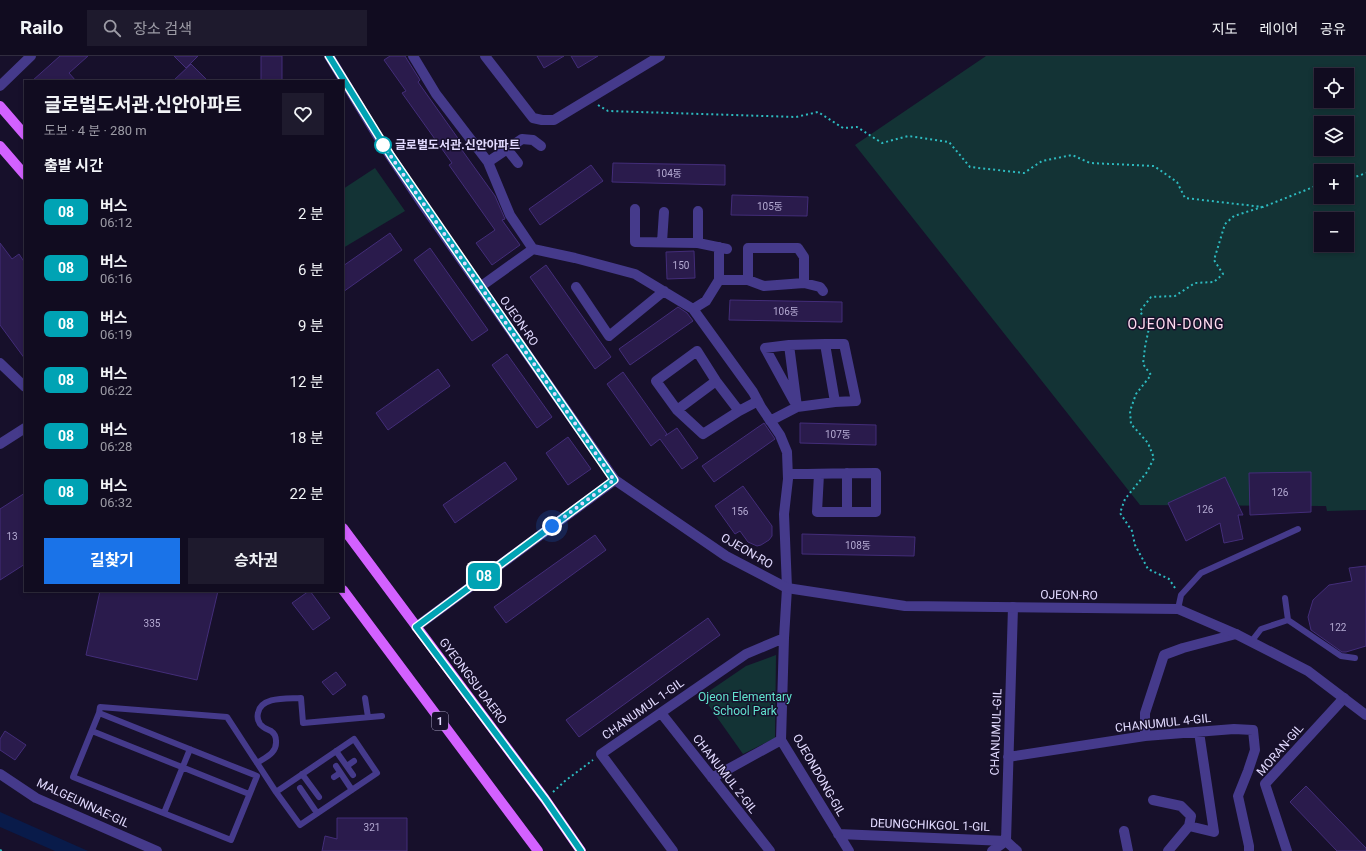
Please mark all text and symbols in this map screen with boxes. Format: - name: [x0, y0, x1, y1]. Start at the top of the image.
- search box: [87, 10, 367, 46]
- text: Railo: [20, 16, 63, 39]
- icon: search: [101, 17, 123, 39]
- text: 장소 검색: [133, 20, 192, 38]
- text: 지도: [1212, 21, 1238, 37]
- text: 레이어: [1260, 21, 1298, 37]
- text: 공유: [1320, 21, 1346, 37]
- map controls: [1314, 68, 1354, 252]
- button: locate: [1314, 68, 1354, 108]
- text: 글로벌도서관.신안아파트: [44, 93, 242, 116]
- button: heart: [282, 93, 324, 135]
- button: layers: [1314, 116, 1354, 156]
- text: 도보 · 4 분 · 280 m: [44, 123, 147, 138]
- marker: 글로벌도서관.신안아파트: [374, 136, 392, 154]
- place label: 글로벌도서관.신안아파트: [395, 138, 520, 152]
- text: 출발 시간: [44, 157, 103, 175]
- button: +: [1314, 164, 1354, 204]
- house number: 104동: [656, 168, 682, 179]
- text: 버스: [100, 197, 128, 215]
- house number: 105동: [757, 201, 783, 212]
- text: 08: [58, 204, 74, 220]
- text: 2 분: [298, 205, 324, 223]
- button: −: [1314, 212, 1354, 252]
- text: 06:12: [100, 215, 132, 230]
- text: 버스: [100, 253, 128, 271]
- text: 08: [58, 260, 74, 276]
- house number: 150: [673, 260, 690, 271]
- text: 6 분: [298, 261, 324, 279]
- text: 06:16: [100, 271, 132, 286]
- street label: OJEON-RO: [497, 293, 541, 349]
- house number: 106동: [773, 306, 799, 317]
- text: 버스: [100, 309, 128, 327]
- text: 08: [58, 316, 74, 332]
- district label: OJEON-DONG: [1127, 316, 1225, 332]
- text: 9 분: [298, 317, 324, 335]
- text: 06:19: [100, 327, 132, 342]
- text: 버스: [100, 365, 128, 383]
- text: 08: [58, 372, 74, 388]
- text: 12 분: [290, 373, 324, 391]
- text: 06:22: [100, 383, 132, 398]
- text: 버스: [100, 421, 128, 439]
- text: 08: [58, 428, 74, 444]
- text: 18 분: [290, 429, 324, 447]
- house number: 107동: [825, 429, 851, 440]
- text: 06:28: [100, 439, 132, 454]
- text: 버스: [100, 477, 128, 495]
- text: 08: [58, 484, 74, 500]
- text: 22 분: [290, 485, 324, 503]
- house number: 126: [1272, 487, 1289, 498]
- text: 06:32: [100, 495, 132, 510]
- house number: 126: [1197, 504, 1214, 515]
- house number: 156: [732, 506, 749, 517]
- your location: [542, 516, 562, 536]
- house number: 13: [6, 531, 18, 542]
- street label: OJEON-RO: [719, 531, 775, 571]
- button: 길찾기: [44, 538, 180, 584]
- button: 승차권: [188, 538, 324, 584]
- house number: 108동: [845, 540, 871, 551]
- line badge: 08: [466, 563, 502, 589]
- text: 08: [476, 568, 492, 584]
- street label: OJEON-RO: [1040, 587, 1098, 603]
- house number: 335: [144, 618, 161, 629]
- house number: 122: [1330, 622, 1347, 633]
- street label: GYEONGSU-DAERO: [436, 635, 510, 727]
- street label: CHANUMUL 1-GIL: [600, 675, 687, 742]
- street label: CHANUMUL-GIL: [987, 688, 1005, 776]
- park label: Ojeon Elementary School Park: [698, 690, 792, 718]
- street label: CHANUMUL 4-GIL: [1114, 711, 1212, 735]
- road number: 1: [432, 712, 448, 730]
- street label: MORAN-GIL: [1254, 721, 1307, 779]
- street label: OJEONDONG-GIL: [790, 731, 848, 819]
- street label: CHANUMUL 2-GIL: [690, 732, 760, 817]
- street label: MALGEUNNAE-GIL: [35, 775, 132, 831]
- street label: DEUNGCHIKGOL 1-GIL: [870, 816, 991, 834]
- house number: 321: [364, 822, 380, 833]

